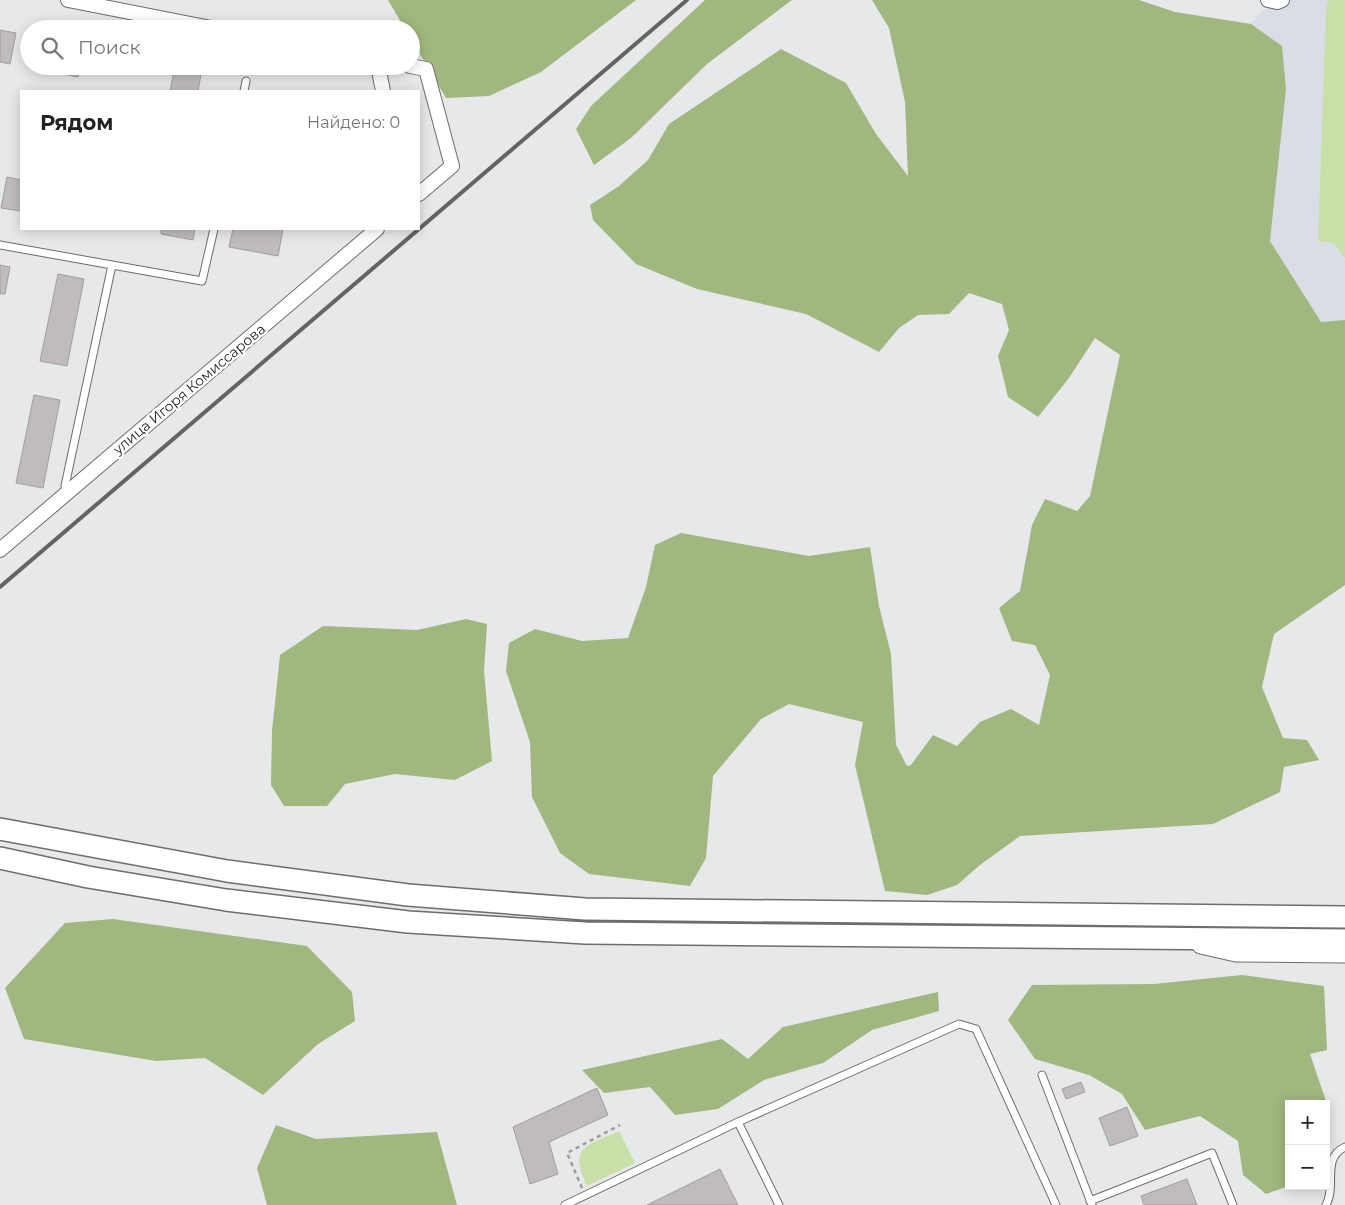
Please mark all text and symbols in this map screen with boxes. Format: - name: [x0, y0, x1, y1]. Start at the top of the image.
- search box: [20, 20, 420, 75]
- icon: search: [38, 34, 66, 62]
- text: Поиск: [78, 36, 141, 59]
- text: Рядом: [40, 110, 113, 135]
- text: Найдено: 0: [307, 113, 400, 132]
- street label: улица Игоря Комиссарова: [108, 320, 269, 459]
- map controls: [1285, 1100, 1330, 1190]
- button: +: [1285, 1100, 1330, 1145]
- button: −: [1285, 1145, 1330, 1190]

